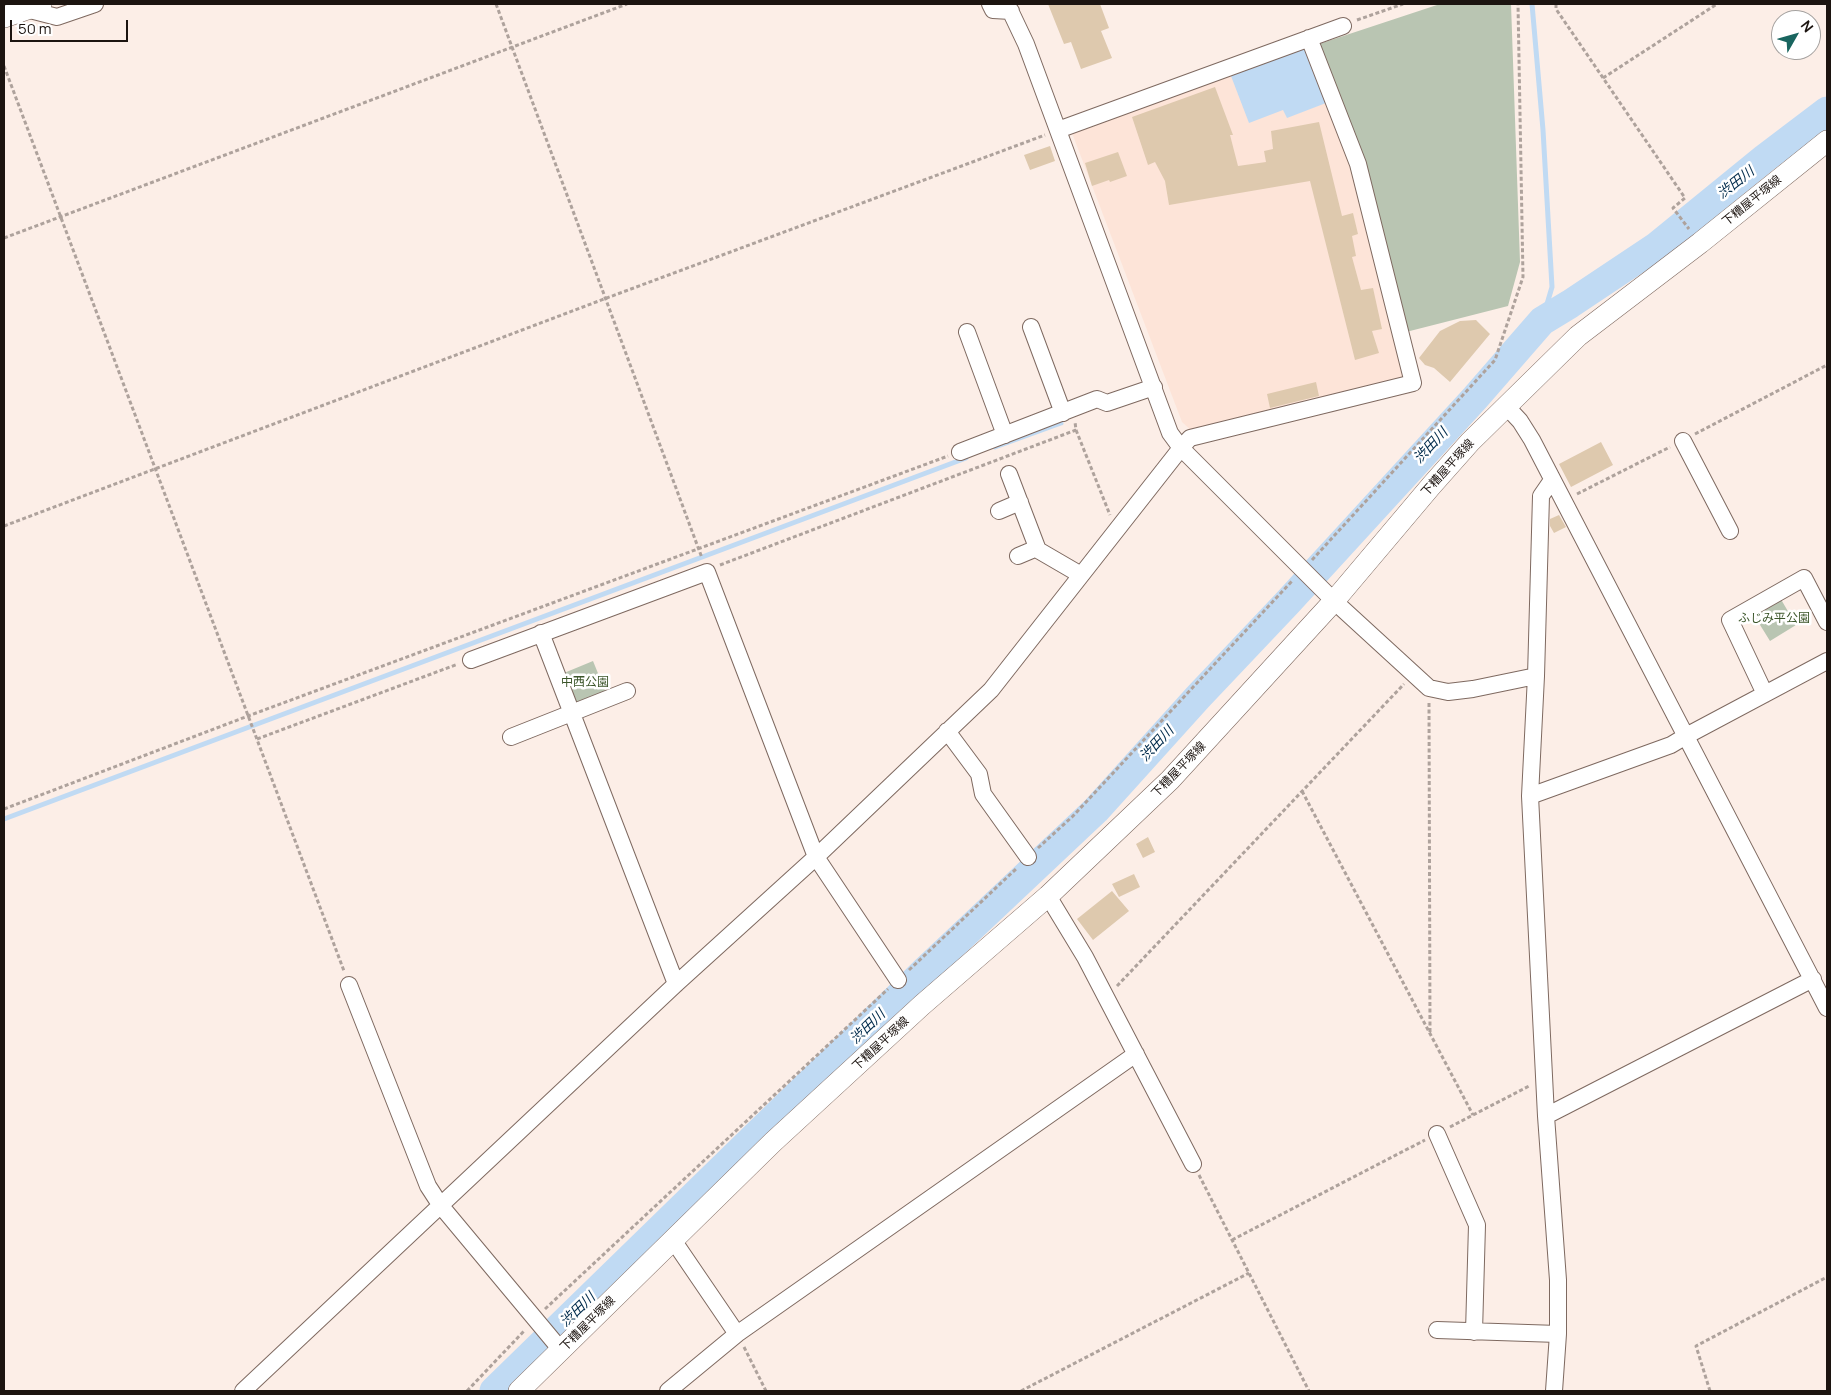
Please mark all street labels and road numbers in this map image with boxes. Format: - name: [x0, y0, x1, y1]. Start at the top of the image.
- street label: 下糟屋平塚線: [1719, 173, 1785, 229]
- street label: 下糟屋平塚線: [1419, 436, 1477, 500]
- street label: 下糟屋平塚線: [1149, 739, 1209, 801]
- street label: 下糟屋平塚線: [850, 1014, 912, 1074]
- street label: 下糟屋平塚線: [557, 1293, 619, 1355]

